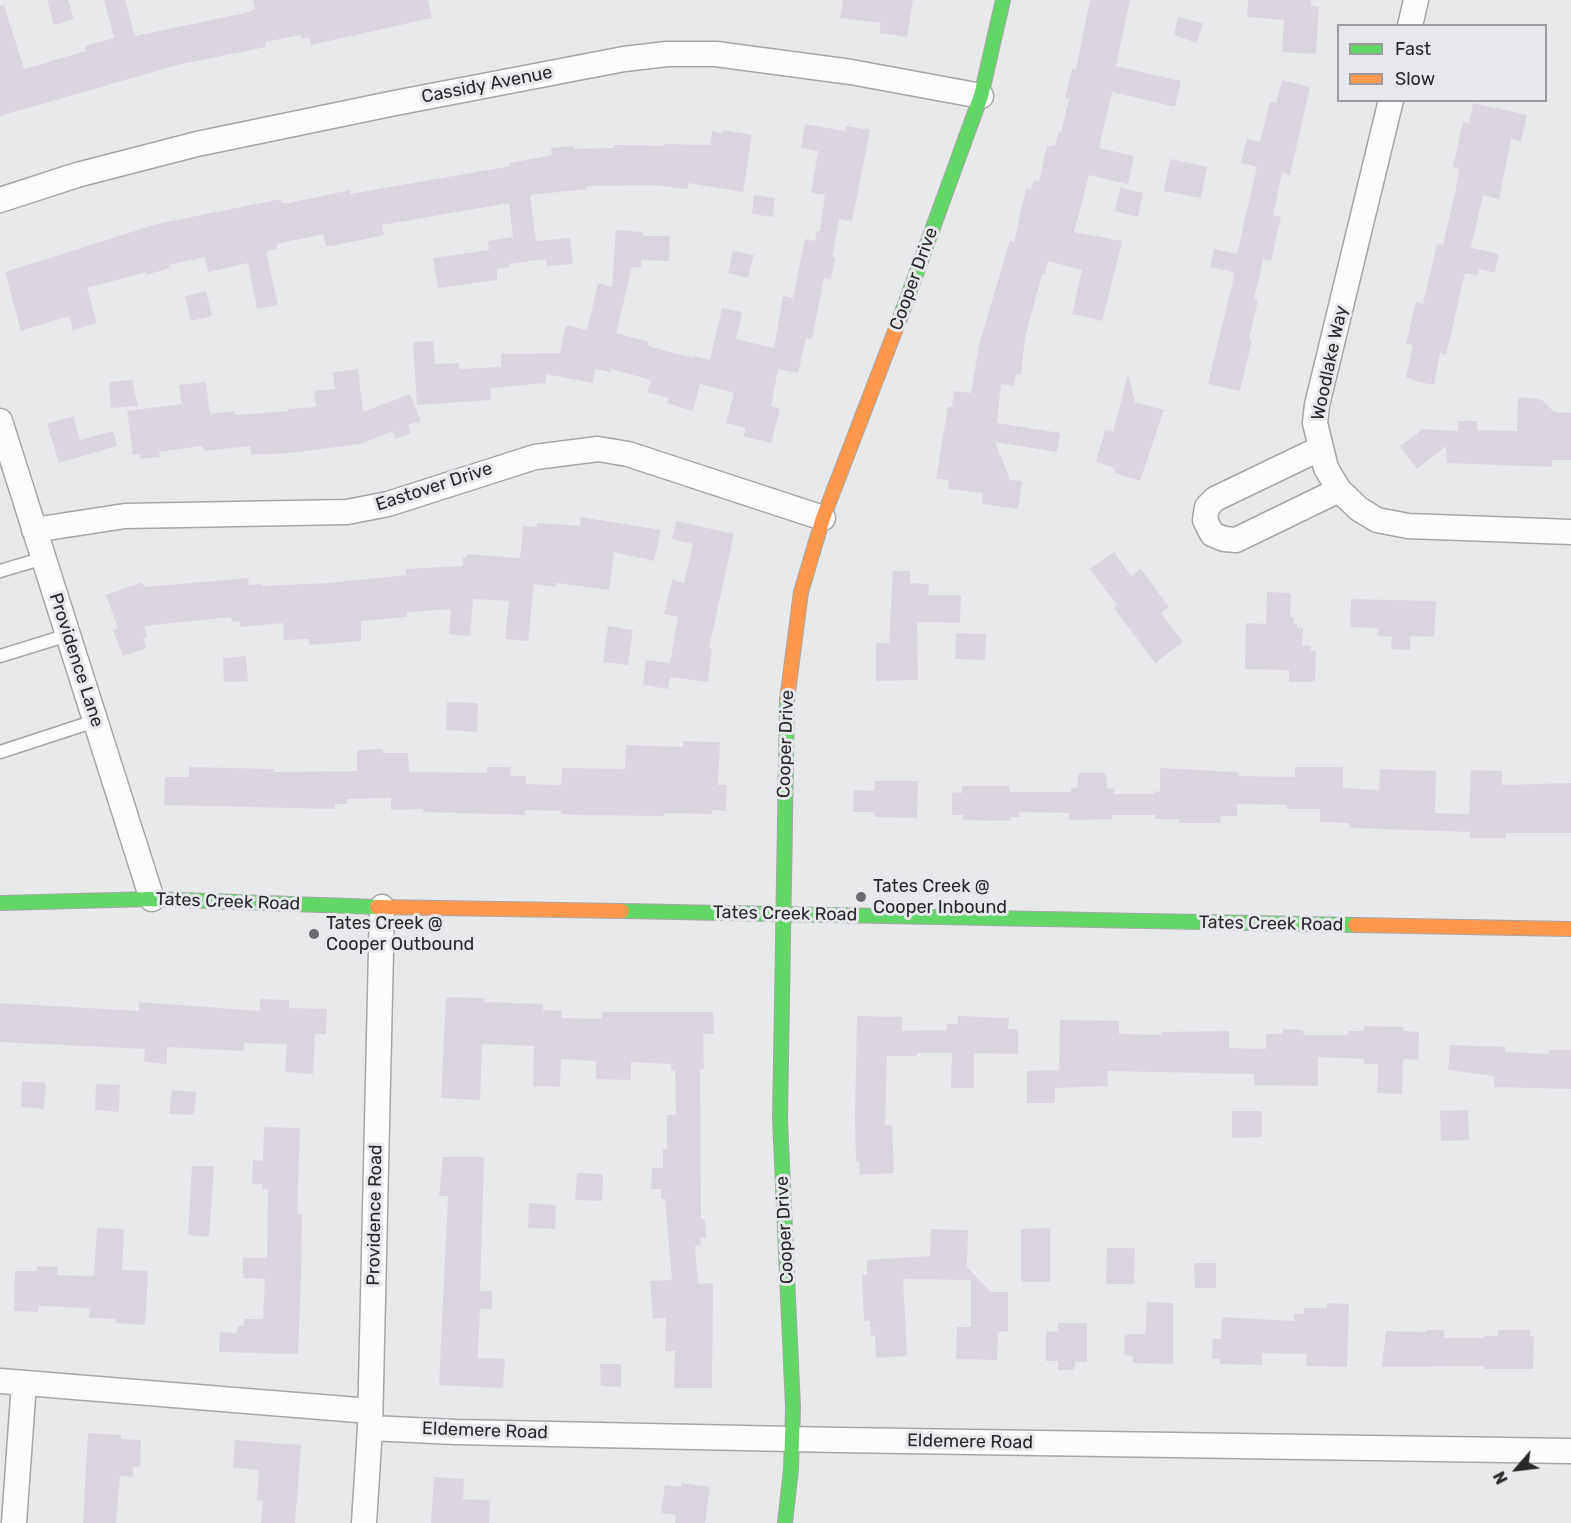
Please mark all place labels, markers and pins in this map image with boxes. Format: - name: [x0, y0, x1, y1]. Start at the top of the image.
- place label: Tates Creek @ Cooper Inbound: [873, 876, 1007, 918]
- marker: Tates Creek @ Cooper Inbound: [854, 890, 868, 904]
- place label: Tates Creek @ Cooper Outbound: [326, 913, 474, 956]
- marker: Tates Creek @ Cooper Outbound: [307, 927, 321, 941]

